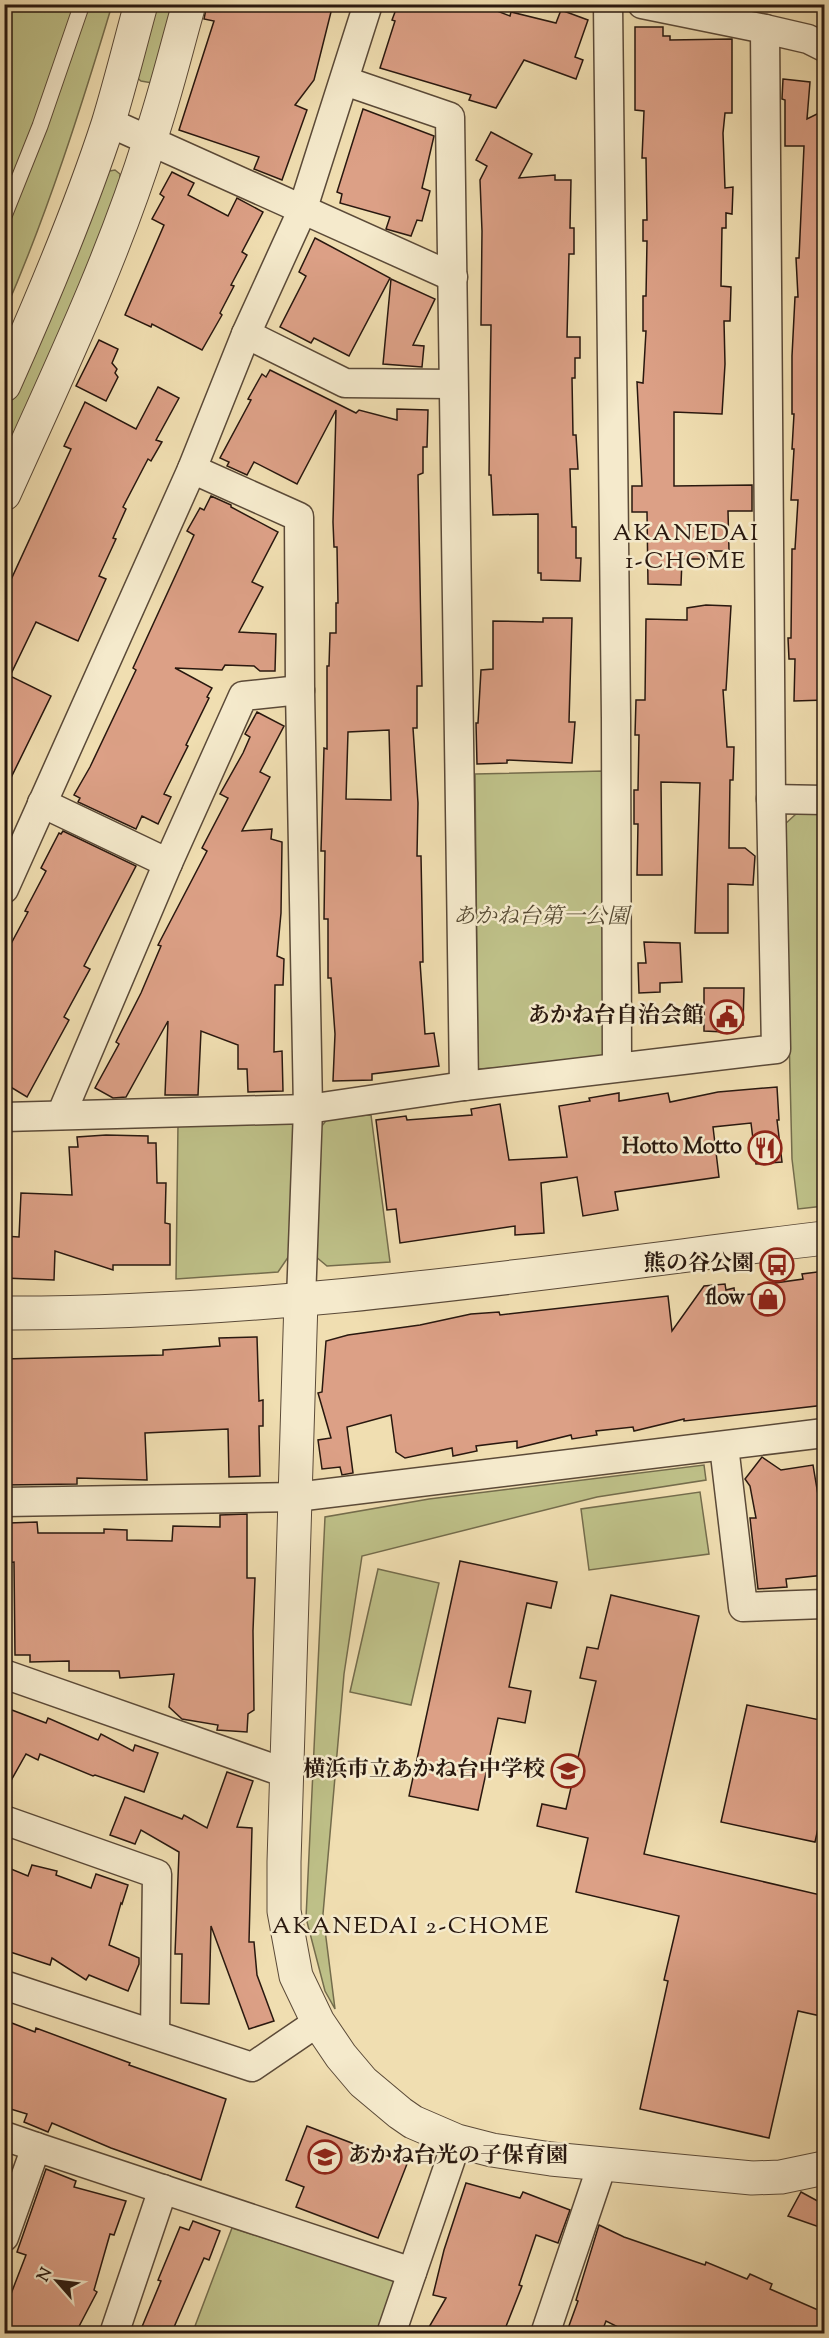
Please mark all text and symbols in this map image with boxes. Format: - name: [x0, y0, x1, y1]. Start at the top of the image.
- district label: AKANEDAI 1-CHOME: [612, 517, 760, 579]
- park label: あかね台第一公園: [453, 902, 632, 934]
- public building icon: あかね台自治会館: [709, 999, 745, 1035]
- place label: あかね台自治会館: [528, 1001, 704, 1033]
- restaurant icon: Hotto Motto: [747, 1130, 783, 1166]
- place label: Hotto Motto: [622, 1132, 742, 1164]
- bus stop icon: 熊の谷公園: [759, 1247, 795, 1283]
- place label: 熊の谷公園: [644, 1249, 754, 1281]
- shop icon: flow: [750, 1281, 786, 1317]
- place label: flow: [705, 1283, 746, 1315]
- school or university icon: 横浜市立あかね台中学校: [550, 1753, 586, 1789]
- place label: 横浜市立あかね台中学校: [303, 1755, 545, 1787]
- district label: AKANEDAI 2-CHOME: [272, 1910, 550, 1944]
- school or university icon: あかね台光の子保育園: [307, 2139, 343, 2175]
- place label: あかね台光の子保育園: [348, 2141, 568, 2173]
- north arrow: [27, 2251, 87, 2311]
- text: N: [33, 2264, 59, 2286]

